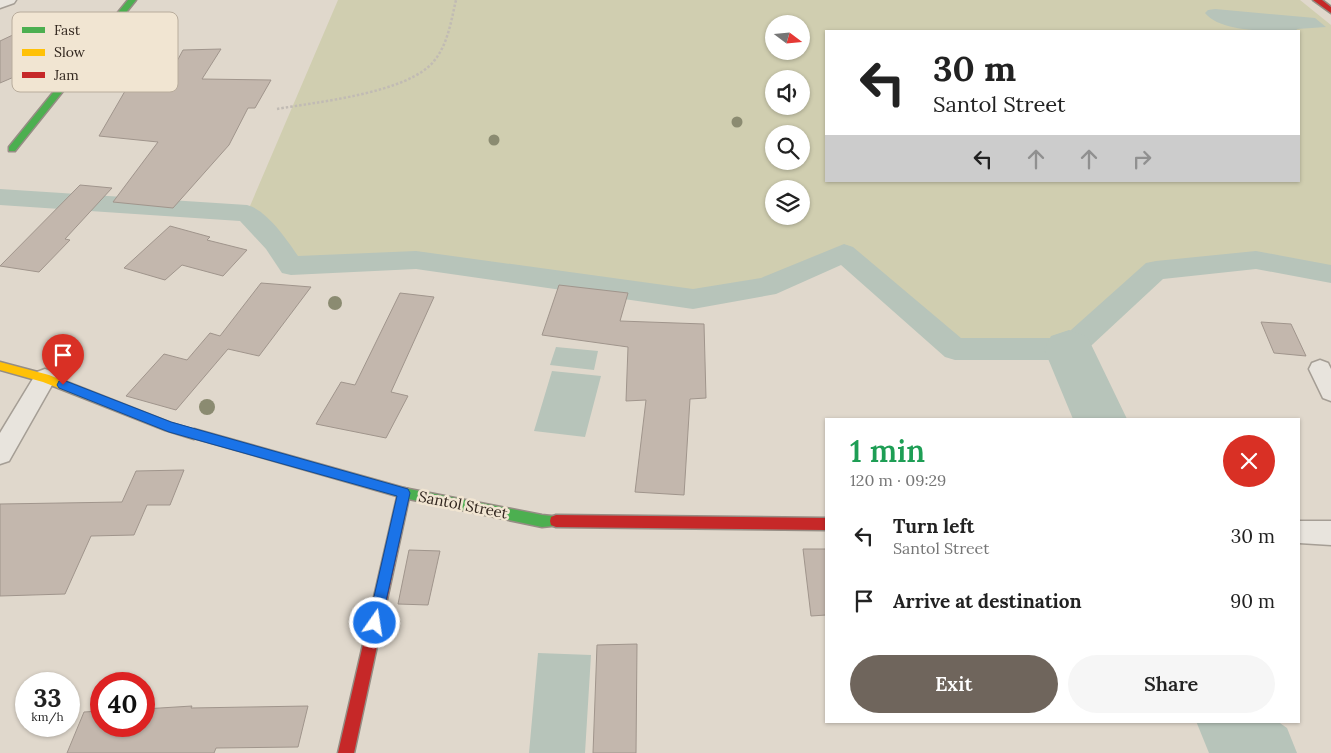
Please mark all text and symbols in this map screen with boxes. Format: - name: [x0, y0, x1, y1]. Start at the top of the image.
- legend: [12, 12, 178, 92]
- north arrow: [765, 15, 810, 60]
- map controls: [765, 15, 810, 225]
- text: Fast: [54, 21, 81, 39]
- text: Slow: [54, 43, 86, 61]
- text: 30 m: [933, 46, 1016, 91]
- icon: left: [850, 50, 915, 115]
- text: Jam: [53, 66, 79, 84]
- button: sound: [765, 70, 810, 115]
- text: Santol Street: [933, 90, 1066, 118]
- button: search: [765, 125, 810, 170]
- icon: left: [969, 145, 997, 173]
- icon: ahead: [1022, 145, 1050, 173]
- icon: ahead: [1075, 145, 1103, 173]
- icon: right: [1128, 145, 1156, 173]
- button: layers: [765, 180, 810, 225]
- pin: [42, 334, 84, 385]
- icon: arrive: [49, 341, 77, 369]
- text: 1 min: [850, 432, 925, 470]
- button: close: [1223, 435, 1275, 487]
- text: 120 m · 09:29: [850, 470, 946, 490]
- street label: Santol Street: [417, 487, 509, 522]
- text: Turn left: [893, 514, 974, 538]
- icon: left: [850, 522, 878, 550]
- text: 30 m: [1231, 524, 1275, 548]
- text: Santol Street: [893, 538, 989, 558]
- icon: arrive: [850, 587, 878, 615]
- text: Arrive at destination: [893, 589, 1082, 613]
- text: 90 m: [1230, 589, 1275, 613]
- position arrow: [348, 596, 400, 648]
- button: Exit: [850, 655, 1058, 713]
- button: Share: [1068, 655, 1275, 713]
- speed limit sign: 40: [90, 672, 155, 737]
- text: 33: [33, 682, 62, 714]
- text: km/h: [31, 709, 64, 724]

